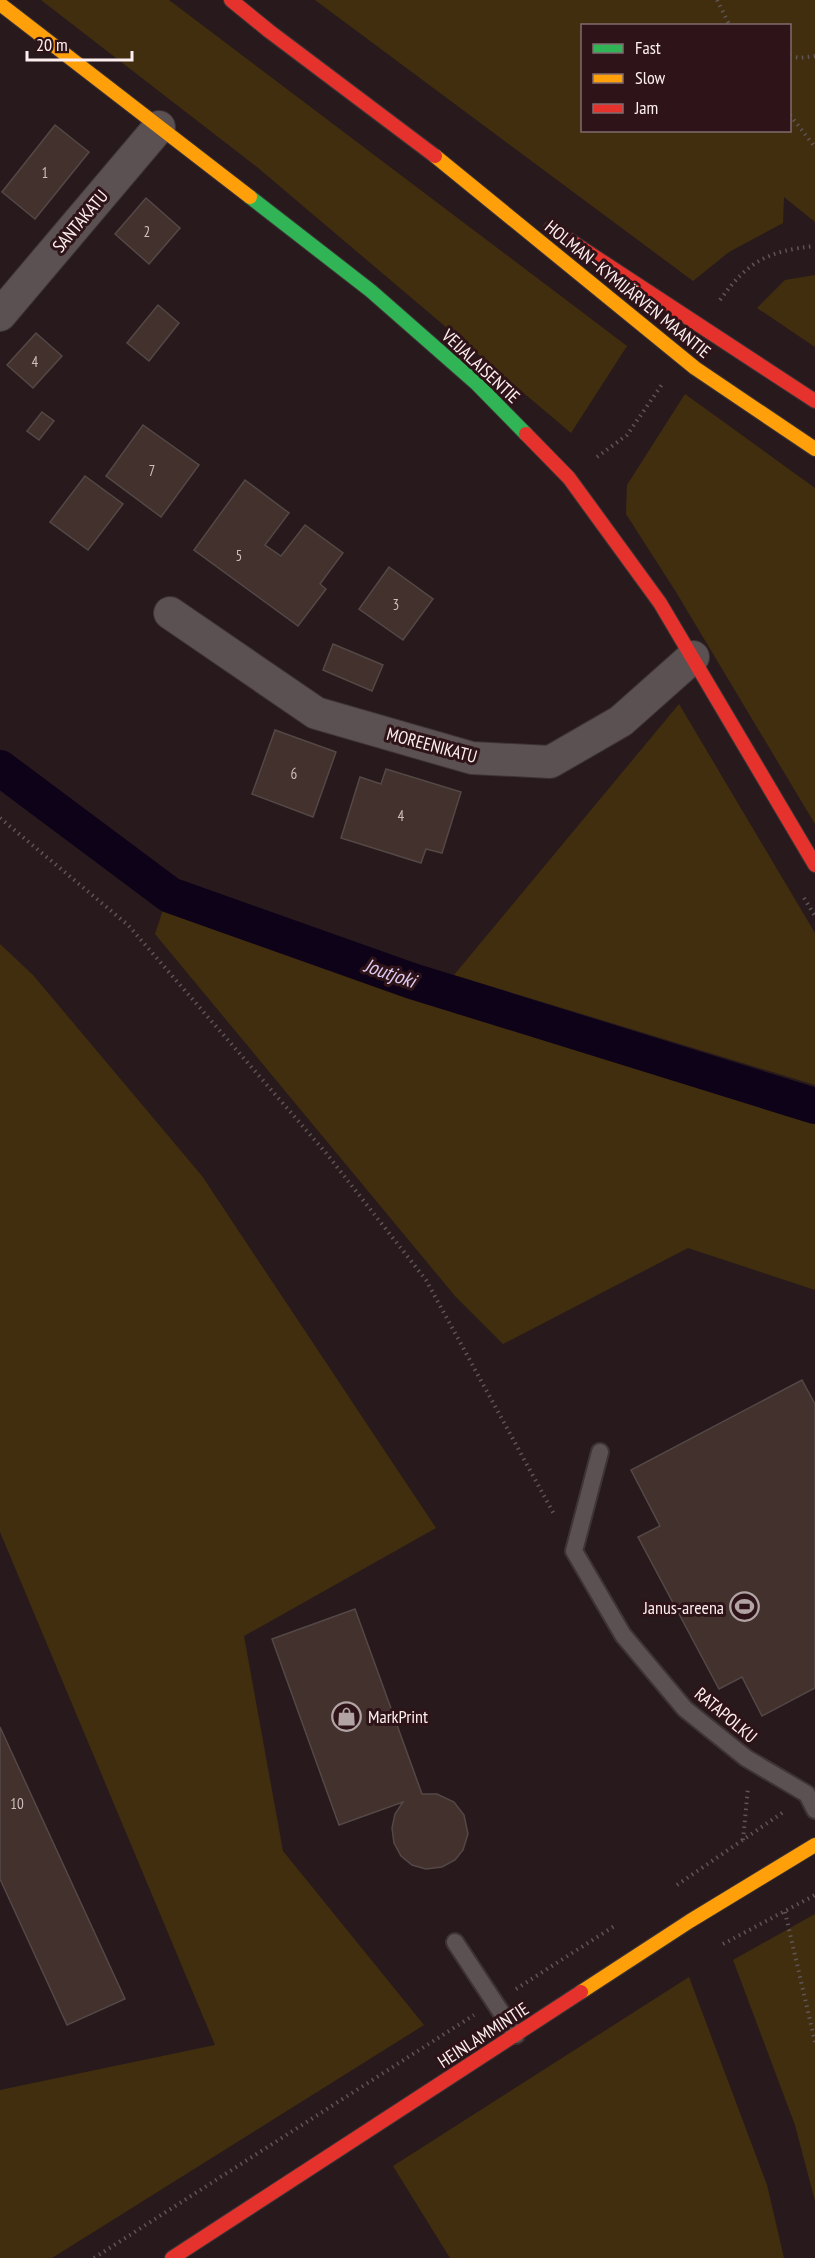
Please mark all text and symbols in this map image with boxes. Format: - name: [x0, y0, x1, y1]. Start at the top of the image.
- scale bar: [27, 24, 132, 62]
- legend: [581, 24, 791, 132]
- text: 20 m: [36, 33, 68, 56]
- text: Fast: [635, 36, 661, 59]
- text: Slow: [635, 66, 666, 89]
- text: Jam: [634, 96, 658, 119]
- house number: 1: [42, 163, 48, 182]
- street label: SANTAKATU: [47, 185, 113, 257]
- street label: HOLMAN–KYMIJÄRVEN MAANTIE: [540, 215, 716, 363]
- house number: 2: [144, 222, 150, 241]
- street label: VEIJALAISENTIE: [436, 323, 525, 408]
- house number: 4: [32, 352, 39, 371]
- house number: 7: [149, 461, 155, 480]
- house number: 5: [236, 546, 242, 565]
- house number: 3: [393, 595, 399, 614]
- street label: MOREENIKATU: [384, 722, 480, 768]
- house number: 6: [291, 764, 298, 783]
- house number: 4: [398, 806, 405, 825]
- water label: Joutjoki: [360, 952, 422, 995]
- sports icon: Janus-areena: [729, 1591, 761, 1623]
- place label: Janus-areena: [642, 1596, 724, 1619]
- street label: RATAPOLKU: [690, 1682, 762, 1748]
- shop icon: MarkPrint: [331, 1700, 363, 1732]
- place label: MarkPrint: [368, 1705, 428, 1728]
- house number: 10: [10, 1794, 24, 1813]
- street label: HEINLAMMINTIE: [433, 1997, 533, 2073]

